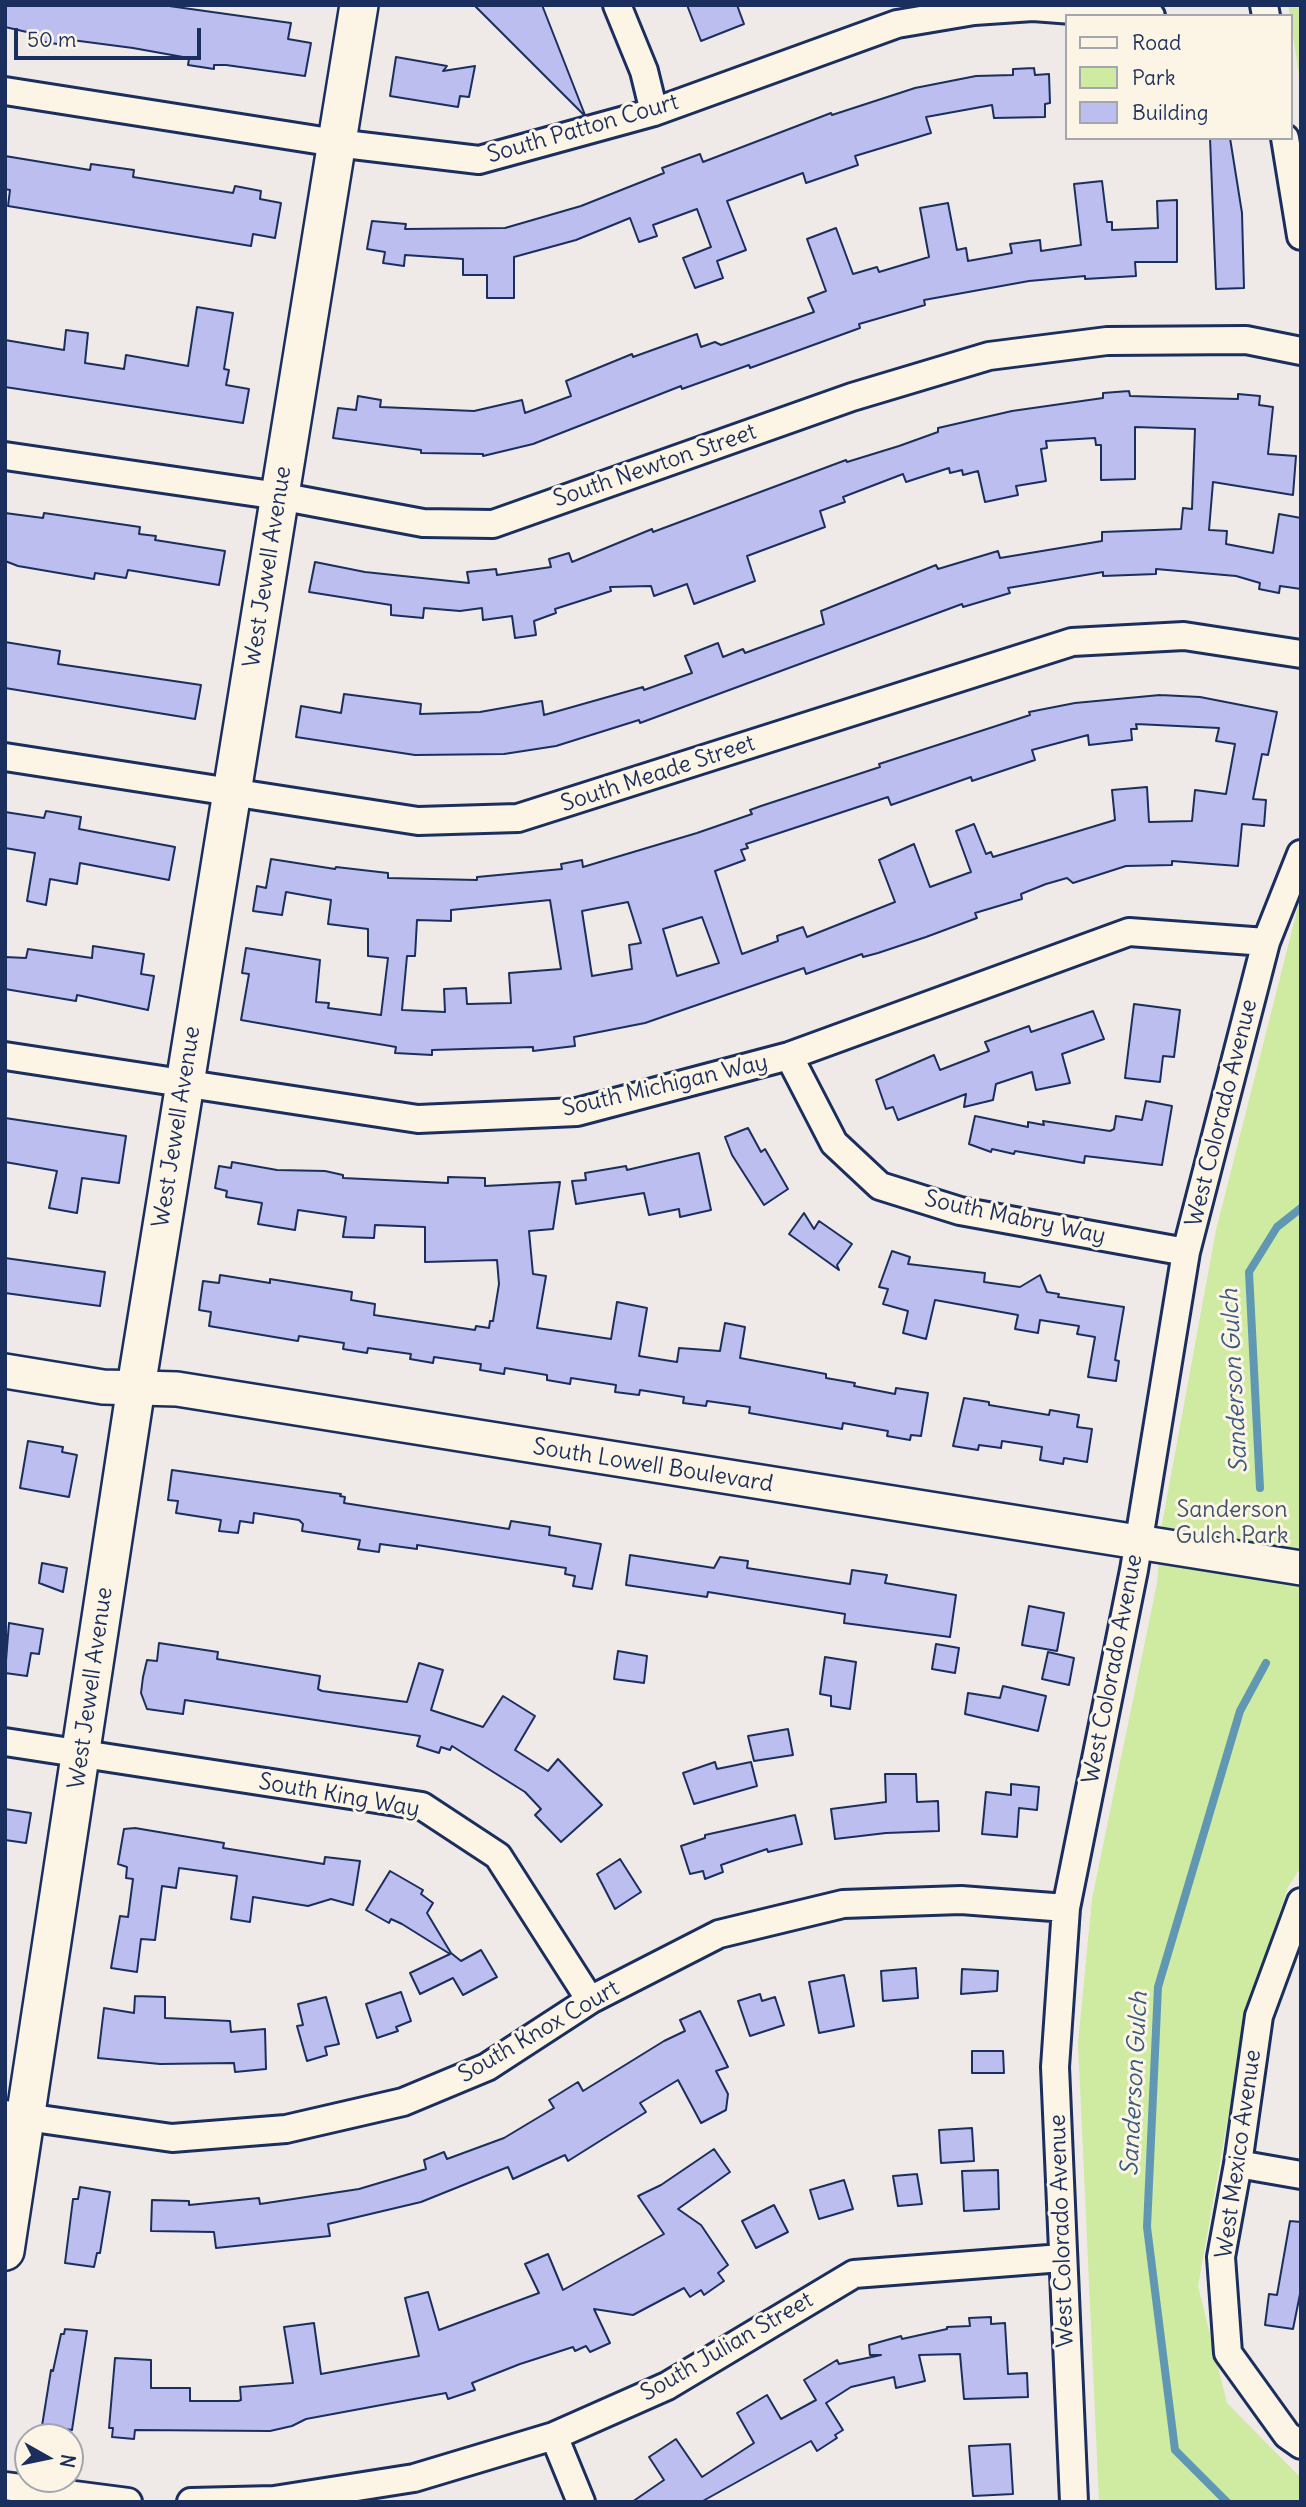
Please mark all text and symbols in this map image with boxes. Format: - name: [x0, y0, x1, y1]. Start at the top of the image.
- scale bar: [18, 14, 205, 58]
- legend: [1064, 14, 1292, 140]
- text: 50 m: [27, 26, 76, 53]
- text: Road: [1132, 29, 1181, 56]
- text: Park: [1132, 64, 1175, 91]
- street label: South Patton Court: [484, 88, 682, 170]
- text: Building: [1132, 99, 1208, 126]
- street label: South Newton Street: [550, 418, 760, 514]
- street label: West Jewell Avenue: [238, 464, 298, 670]
- street label: South Meade Street: [558, 730, 758, 818]
- street label: West Colorado Avenue: [1180, 997, 1264, 1229]
- street label: West Jewell Avenue: [147, 1024, 207, 1230]
- street label: South Michigan Way: [559, 1049, 771, 1123]
- street label: South Mabry Way: [922, 1185, 1108, 1251]
- water label: Sanderson Gulch: [1216, 1288, 1254, 1474]
- street label: South Lowell Boulevard: [531, 1433, 775, 1499]
- park label: Sanderson Gulch Park: [1175, 1496, 1289, 1550]
- street label: West Colorado Avenue: [1077, 1552, 1149, 1786]
- street label: West Jewell Avenue: [63, 1585, 119, 1791]
- street label: South King Way: [256, 1768, 422, 1824]
- street label: South Knox Court: [454, 1975, 624, 2089]
- water label: Sanderson Gulch: [1116, 1991, 1154, 2177]
- street label: West Mexico Avenue: [1211, 2048, 1267, 2260]
- street label: West Colorado Avenue: [1044, 2114, 1080, 2348]
- street label: South Julian Street: [636, 2286, 818, 2408]
- north arrow: [14, 2423, 84, 2493]
- text: N: [55, 2453, 81, 2469]

